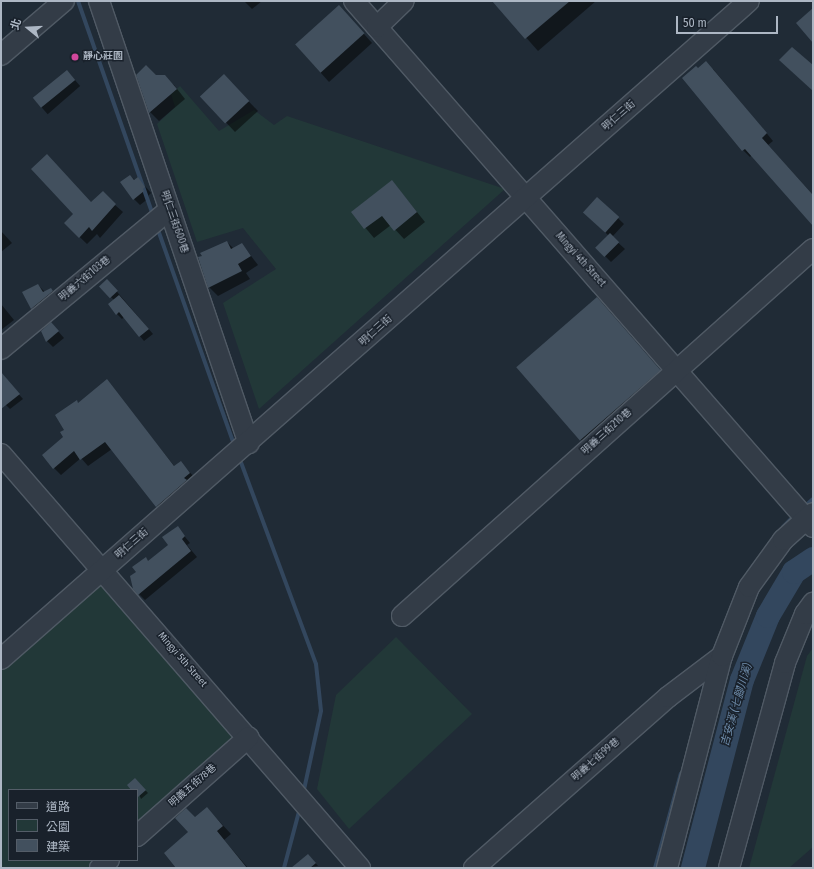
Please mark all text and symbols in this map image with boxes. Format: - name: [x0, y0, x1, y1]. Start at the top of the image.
- north arrow: [8, 8, 48, 48]
- scale bar: [678, 8, 780, 34]
- text: 50 m: [683, 16, 707, 30]
- text: 北: [8, 17, 24, 31]
- place label: 靜心莊園: [83, 51, 123, 63]
- marker: 靜心莊園: [70, 52, 80, 62]
- street label: 明仁三街: [600, 98, 638, 134]
- street label: 明仁三街600巷: [158, 189, 190, 255]
- street label: Mingyi 4th Street: [552, 230, 608, 290]
- street label: 明義六街103巷: [57, 254, 113, 304]
- street label: 明仁三街: [357, 313, 395, 349]
- street label: 明義三街210巷: [579, 406, 635, 458]
- street label: 明仁三街: [113, 526, 151, 562]
- street label: Mingyi 5th Street: [155, 630, 209, 690]
- water label: 吉安溪 (七腳川溪): [719, 662, 755, 748]
- street label: 明義七街99巷: [570, 736, 622, 784]
- street label: 明義五街78巷: [167, 762, 219, 810]
- legend: [8, 789, 138, 861]
- text: 道路: [46, 800, 70, 814]
- text: 公園: [46, 820, 70, 834]
- text: 建築: [46, 840, 70, 854]

